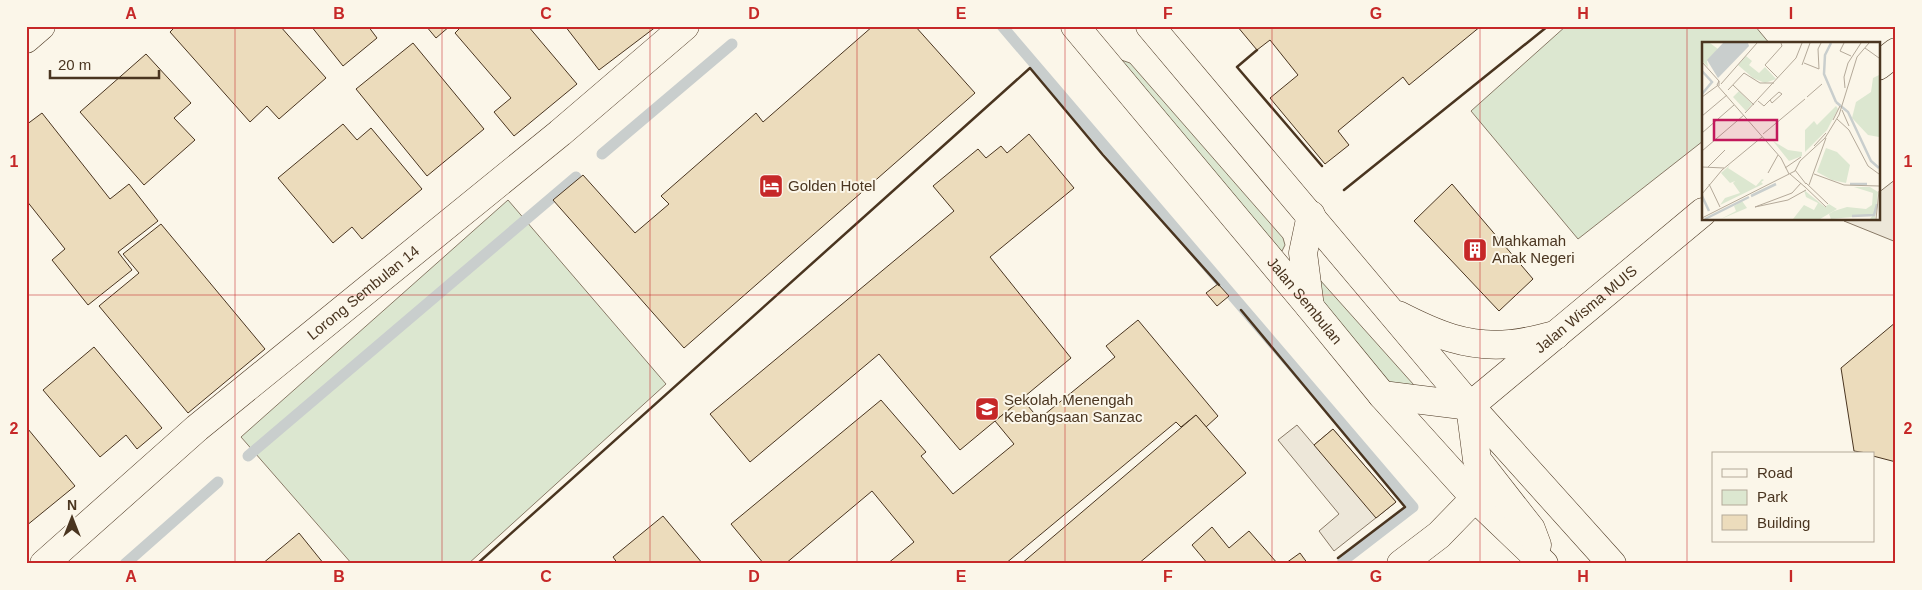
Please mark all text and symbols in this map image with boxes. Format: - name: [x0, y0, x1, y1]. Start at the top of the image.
- text: A: [125, 5, 137, 22]
- text: B: [333, 5, 345, 22]
- text: C: [540, 5, 552, 22]
- text: D: [748, 5, 760, 22]
- text: E: [956, 5, 967, 22]
- text: F: [1163, 5, 1173, 22]
- text: G: [1370, 5, 1382, 22]
- text: H: [1577, 5, 1589, 22]
- text: I: [1789, 5, 1793, 22]
- inset map: [1702, 42, 1880, 220]
- scale bar: [50, 48, 159, 80]
- text: 20 m: [58, 56, 91, 73]
- text: 1: [10, 153, 19, 170]
- text: 1: [1904, 153, 1913, 170]
- hotel icon: Golden Hotel: [758, 173, 784, 199]
- place label: Golden Hotel: [788, 177, 876, 194]
- place label: Mahkamah Anak Negeri: [1492, 232, 1575, 266]
- building icon: Mahkamah Anak Negeri: [1462, 237, 1488, 263]
- street label: Lorong Sembulan 14: [304, 242, 422, 343]
- street label: Jalan Sembulan: [1264, 254, 1346, 347]
- street label: Jalan Wisma MUIS: [1531, 262, 1640, 356]
- place label: Sekolah Menengah Kebangsaan Sanzac: [1004, 391, 1143, 425]
- school or university icon: Sekolah Menengah Kebangsaan Sanzac: [974, 396, 1000, 422]
- text: 2: [10, 420, 19, 437]
- text: 2: [1904, 420, 1913, 437]
- legend: [1712, 452, 1874, 542]
- text: Road: [1757, 464, 1793, 481]
- text: Park: [1757, 488, 1788, 505]
- north arrow: [48, 492, 98, 542]
- text: N: [67, 497, 77, 513]
- text: Building: [1757, 514, 1810, 531]
- text: A: [125, 568, 137, 585]
- text: B: [333, 568, 345, 585]
- text: C: [540, 568, 552, 585]
- text: D: [748, 568, 760, 585]
- text: E: [956, 568, 967, 585]
- text: F: [1163, 568, 1173, 585]
- text: G: [1370, 568, 1382, 585]
- text: H: [1577, 568, 1589, 585]
- text: I: [1789, 568, 1793, 585]

